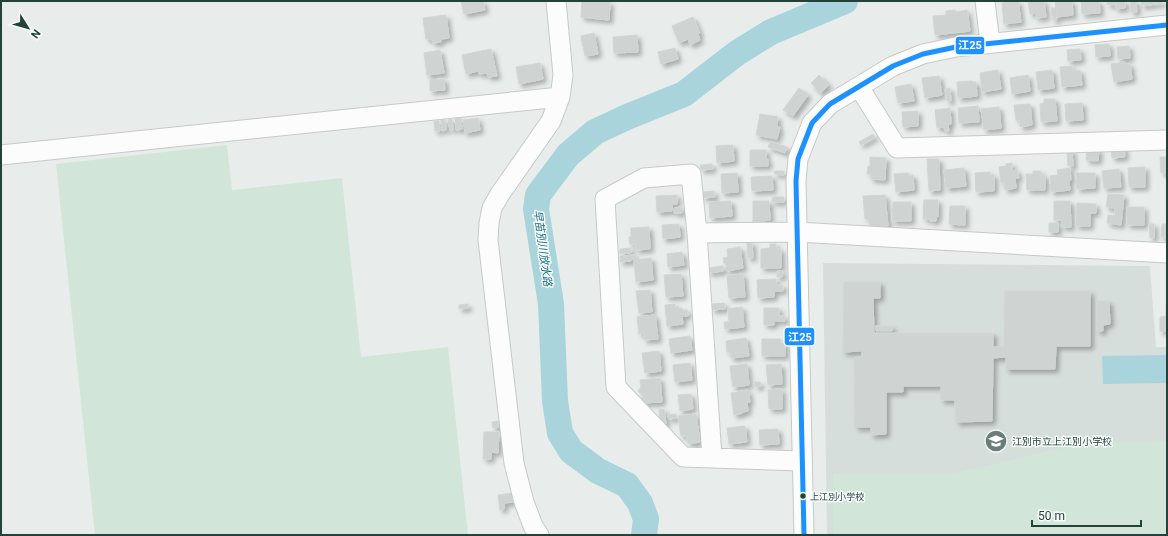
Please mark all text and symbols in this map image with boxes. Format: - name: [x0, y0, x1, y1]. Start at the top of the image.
- north arrow: [8, 8, 48, 48]
- text: N: [28, 27, 43, 41]
- line badge: 江25: [955, 36, 985, 55]
- text: 江25: [958, 39, 982, 52]
- water label: 早苗別川放水路: [531, 209, 554, 288]
- line badge: 江25: [784, 327, 815, 346]
- text: 江25: [788, 331, 812, 344]
- school or university icon: 江別市立上江別小学校: [983, 428, 1009, 454]
- place label: 江別市立上江別小学校: [1012, 436, 1112, 447]
- marker: 上江別小学校: [798, 491, 808, 501]
- place label: 上江別小学校: [810, 492, 864, 502]
- scale bar: [1032, 502, 1141, 528]
- text: 50 m: [1038, 509, 1065, 523]

